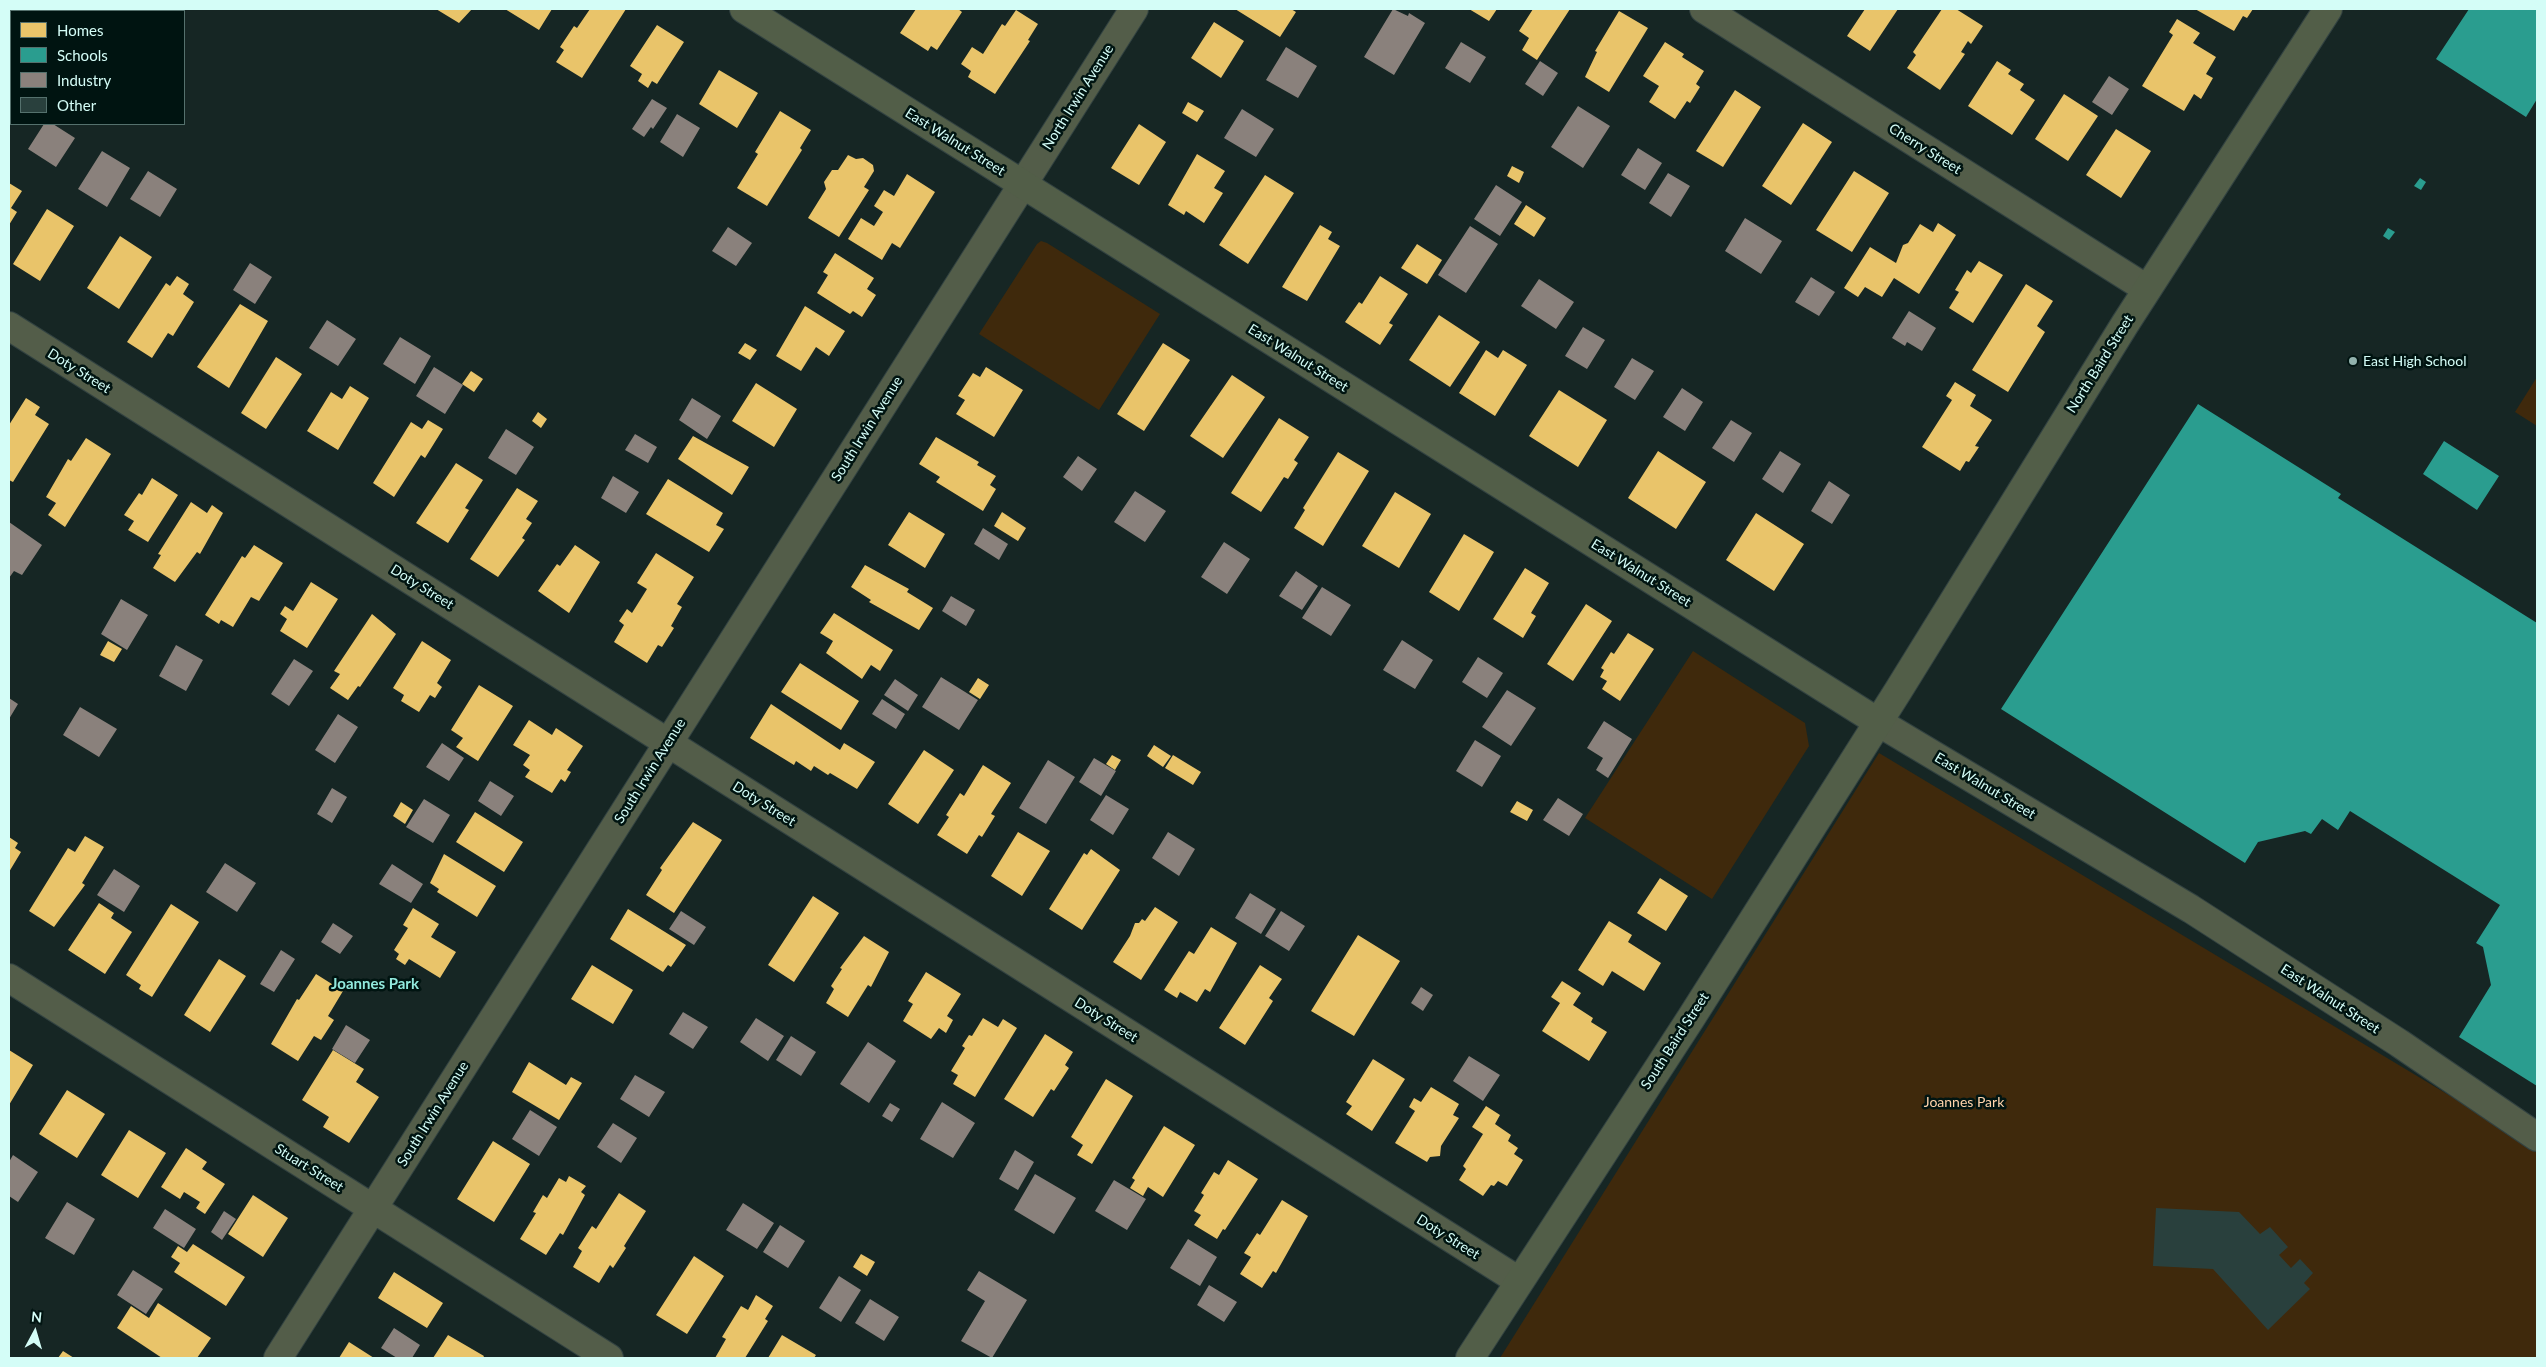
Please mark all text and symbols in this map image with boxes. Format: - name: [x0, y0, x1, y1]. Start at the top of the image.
- legend: [10, 10, 185, 125]
- text: Homes: [57, 21, 103, 39]
- street label: North Irwin Avenue: [1039, 41, 1117, 153]
- text: Schools: [57, 46, 108, 64]
- text: Industry: [57, 71, 111, 89]
- text: Other: [57, 96, 96, 114]
- street label: East Walnut Street: [902, 104, 1008, 180]
- street label: Cherry Street: [1886, 120, 1964, 178]
- street label: North Baird Street: [2063, 312, 2137, 416]
- street label: East Walnut Street: [1245, 320, 1351, 396]
- street label: Doty Street: [44, 345, 114, 397]
- place label: East High School: [2363, 353, 2466, 369]
- marker: East High School: [2347, 355, 2359, 367]
- street label: South Irwin Avenue: [828, 373, 906, 485]
- street label: East Walnut Street: [1588, 535, 1694, 611]
- street label: Doty Street: [387, 561, 457, 613]
- street label: South Irwin Avenue: [611, 715, 689, 827]
- street label: East Walnut Street: [1932, 749, 2038, 823]
- street label: Doty Street: [729, 778, 799, 830]
- street label: East Walnut Street: [2277, 961, 2383, 1037]
- district label: Joannes Park: [331, 975, 419, 993]
- street label: South Baird Street: [1637, 989, 1713, 1093]
- street label: Doty Street: [1071, 994, 1141, 1046]
- street label: South Irwin Avenue: [394, 1058, 472, 1170]
- park label: Joannes Park: [1924, 1094, 2004, 1110]
- street label: Stuart Street: [272, 1140, 346, 1196]
- street label: Doty Street: [1413, 1211, 1483, 1263]
- north arrow: [10, 1307, 60, 1357]
- text: N: [30, 1308, 43, 1326]

